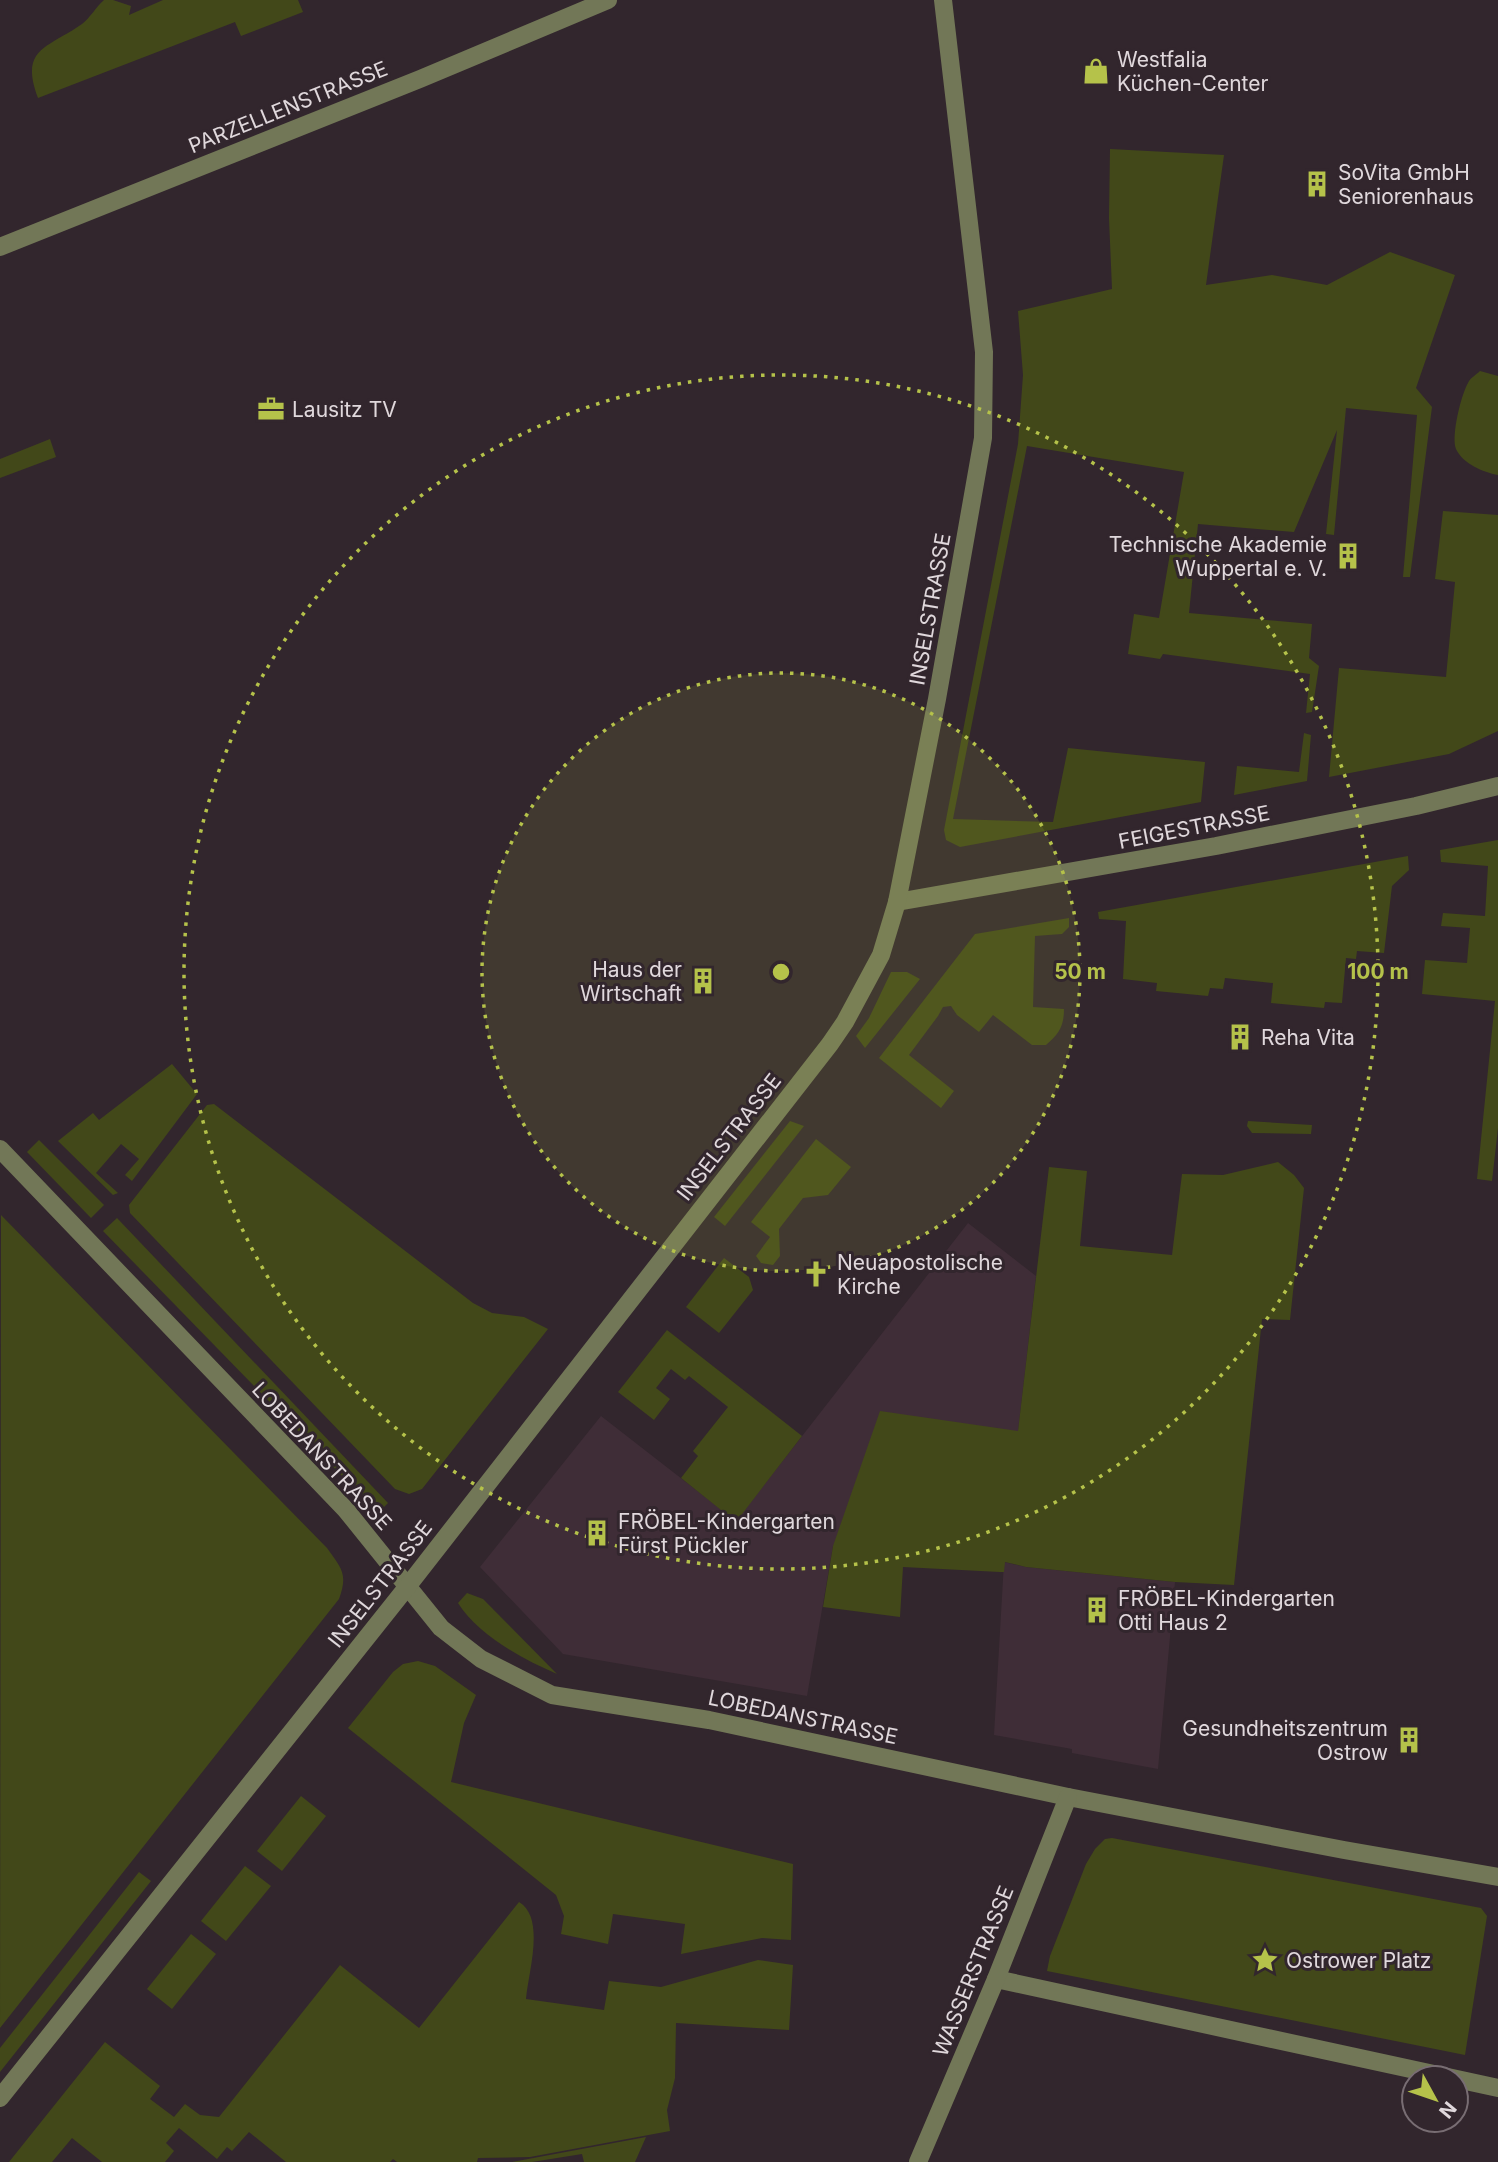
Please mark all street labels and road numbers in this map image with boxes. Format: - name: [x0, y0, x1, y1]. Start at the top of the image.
- street label: PARZELLENSTRASSE: [185, 56, 391, 158]
- street label: INSELSTRASSE: [904, 531, 956, 687]
- street label: FEIGESTRASSE: [1116, 800, 1272, 854]
- street label: INSELSTRASSE: [672, 1069, 786, 1205]
- street label: LOBEDANSTRASSE: [247, 1377, 397, 1535]
- street label: INSELSTRASSE: [323, 1516, 437, 1652]
- street label: LOBEDANSTRASSE: [706, 1685, 900, 1749]
- street label: WASSERSTRASSE: [927, 1882, 1019, 2060]

